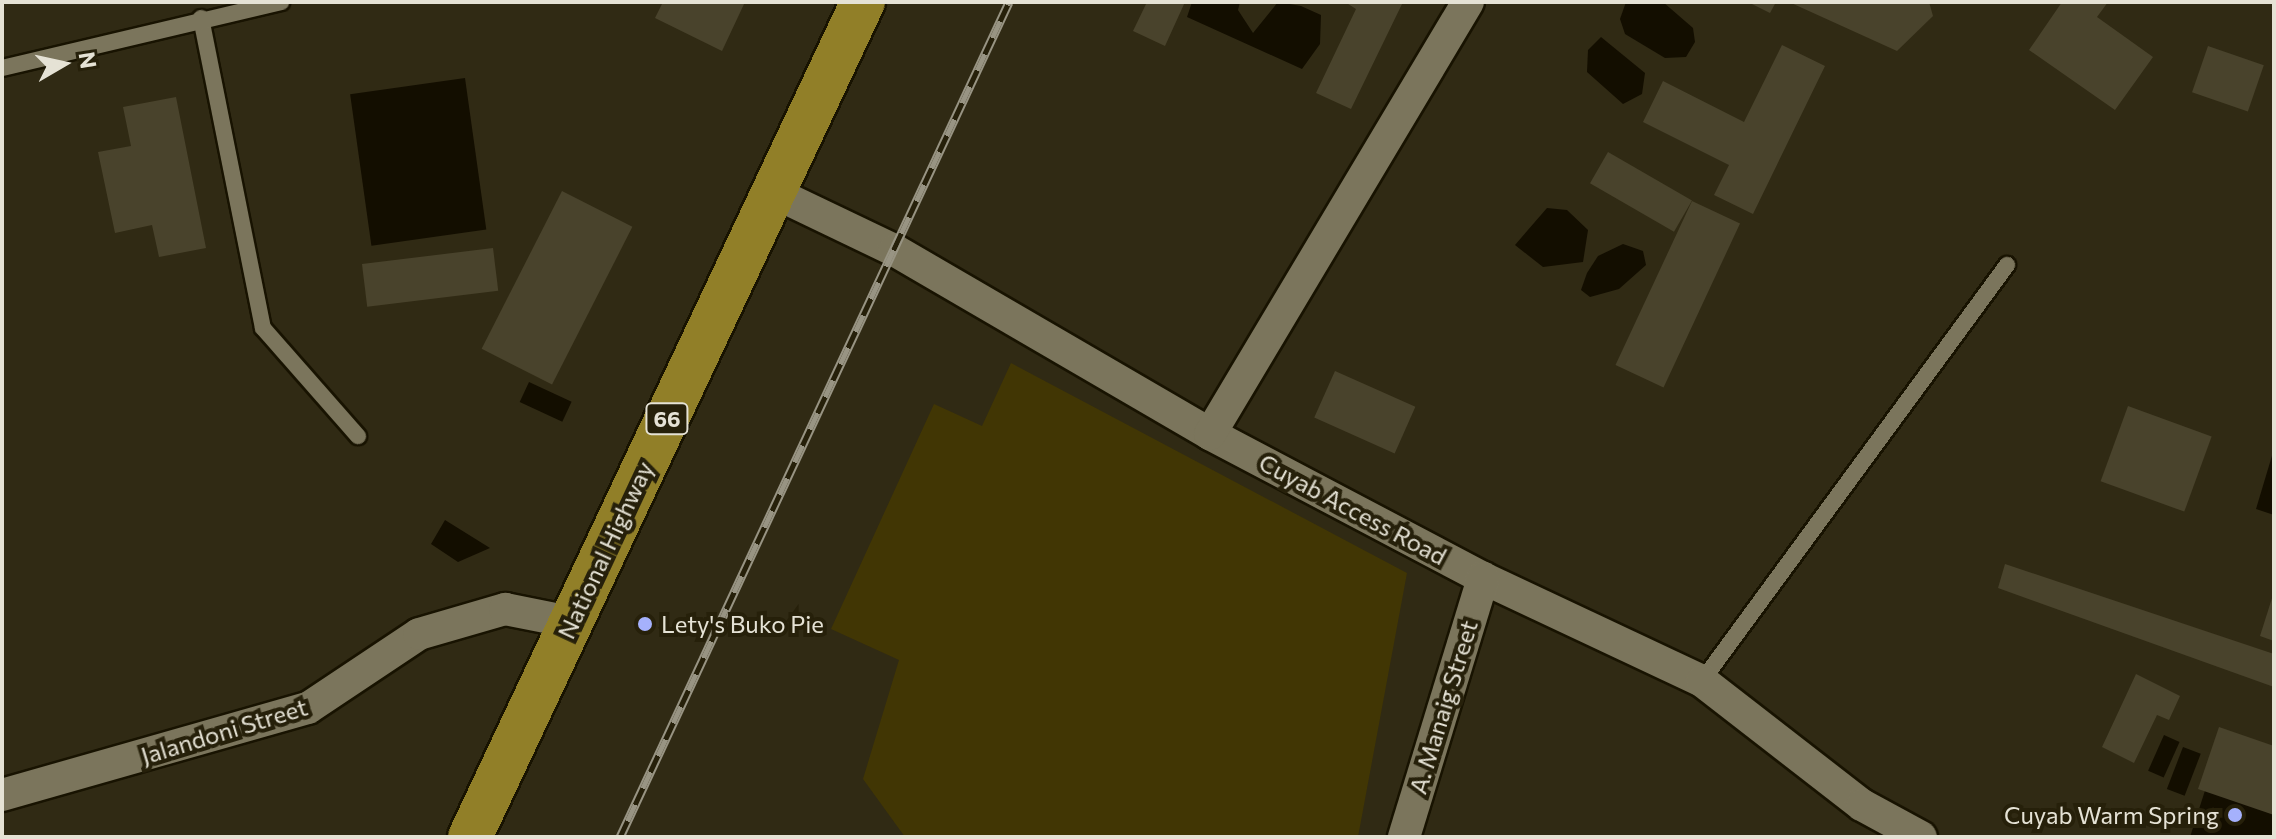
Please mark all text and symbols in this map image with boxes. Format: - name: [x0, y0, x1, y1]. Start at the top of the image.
- north arrow: [24, 24, 104, 104]
- text: N: [74, 50, 103, 70]
- road number: 66: [645, 401, 689, 437]
- street label: Cuyab Access Road: [1254, 447, 1452, 571]
- street label: National Highway: [551, 457, 659, 643]
- place label: Lety's Buko Pie: [661, 610, 824, 638]
- marker: Lety's Buko Pie: [636, 615, 654, 633]
- street label: A. Manaig Street: [1403, 617, 1483, 797]
- street label: Jalandoni Street: [137, 692, 311, 770]
- place label: Cuyab Warm Spring: [2004, 801, 2219, 829]
- marker: Cuyab Warm Spring: [2226, 806, 2244, 824]

